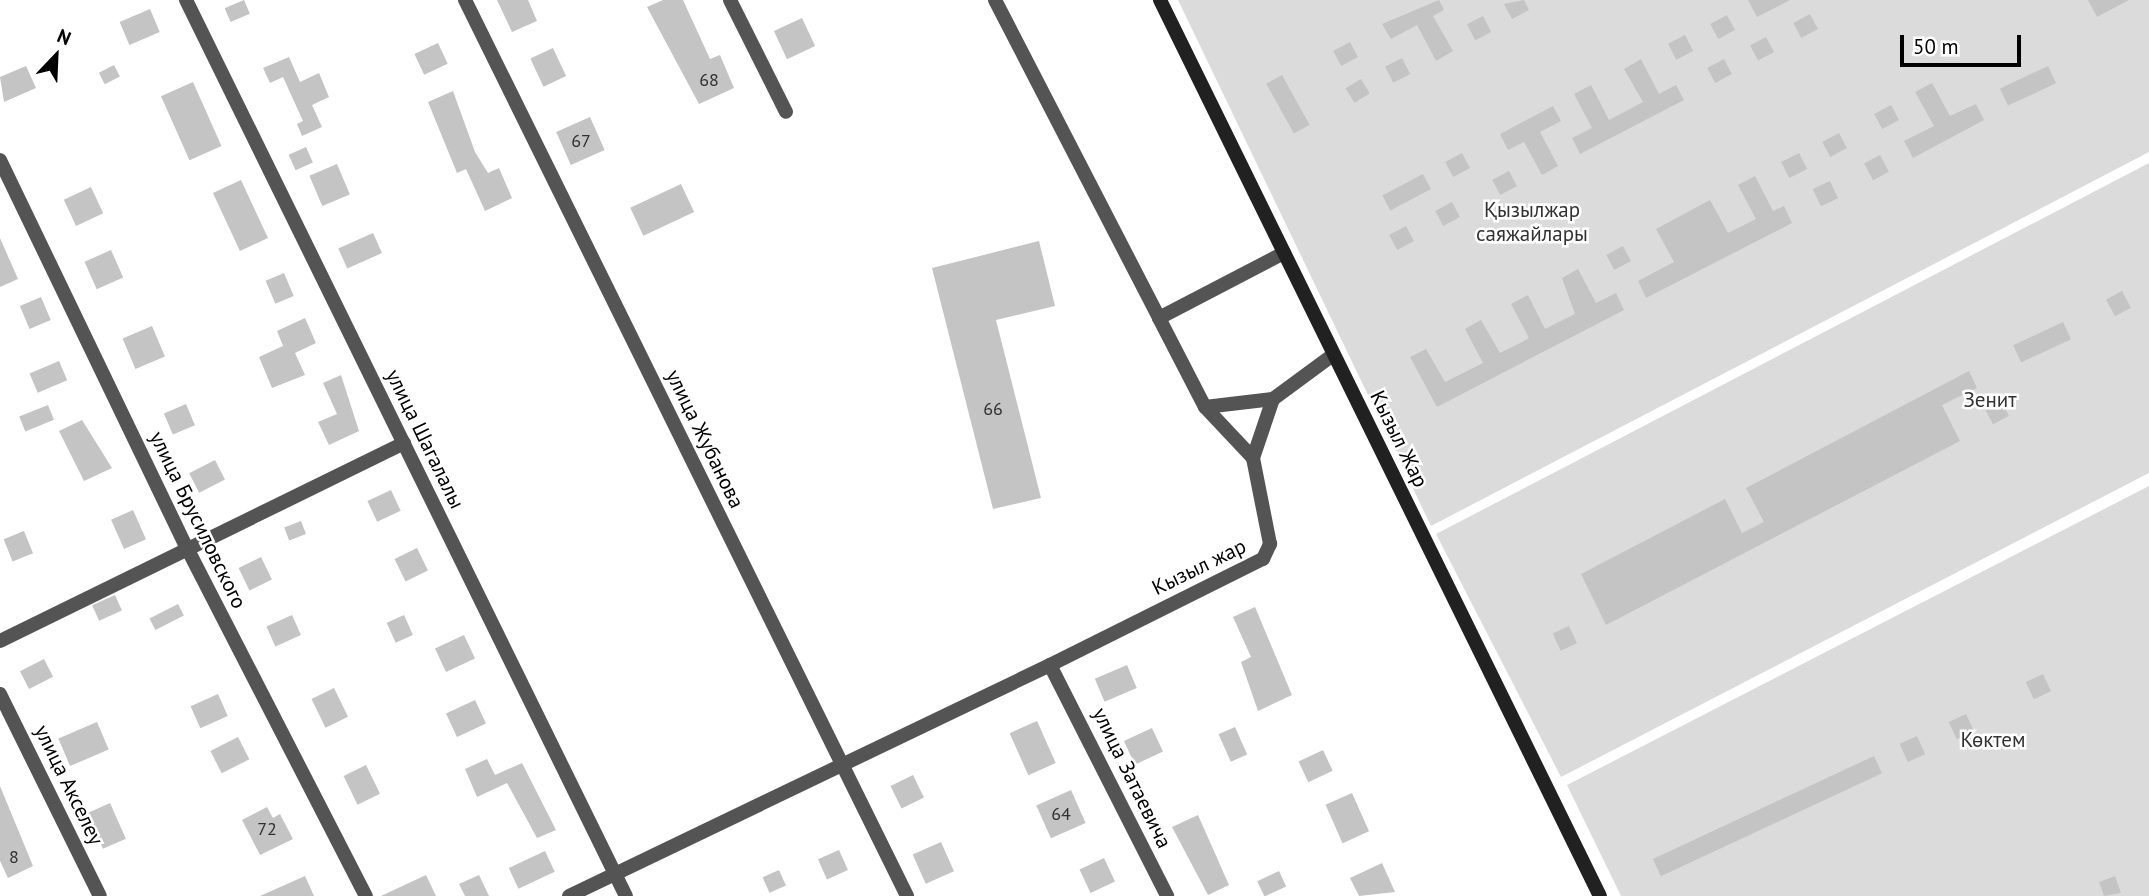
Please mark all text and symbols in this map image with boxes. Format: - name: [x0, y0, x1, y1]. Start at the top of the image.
- north arrow: [21, 21, 91, 91]
- scale bar: [1904, 21, 2025, 65]
- text: N: [54, 23, 75, 50]
- text: 50 m: [1913, 33, 1959, 60]
- house number: 68: [699, 69, 719, 91]
- house number: 67: [571, 130, 591, 152]
- park label: Қызылжар саяжайлары: [1476, 197, 1588, 247]
- street label: улица Шагалалы: [380, 365, 470, 513]
- street label: улица Жубанова: [661, 366, 749, 512]
- street label: Кызыл Жар: [1365, 386, 1433, 492]
- park label: Зенит: [1963, 387, 2017, 413]
- house number: 66: [983, 398, 1003, 420]
- street label: улица Брусиловского: [144, 427, 252, 613]
- street label: Кызыл жар: [1148, 533, 1250, 601]
- street label: улица Затаевича: [1087, 704, 1177, 852]
- street label: улица Акселеу: [29, 721, 109, 849]
- park label: Көктем: [1961, 727, 2025, 753]
- house number: 64: [1051, 803, 1071, 825]
- house number: 72: [257, 818, 277, 840]
- house number: 8: [9, 846, 19, 868]

